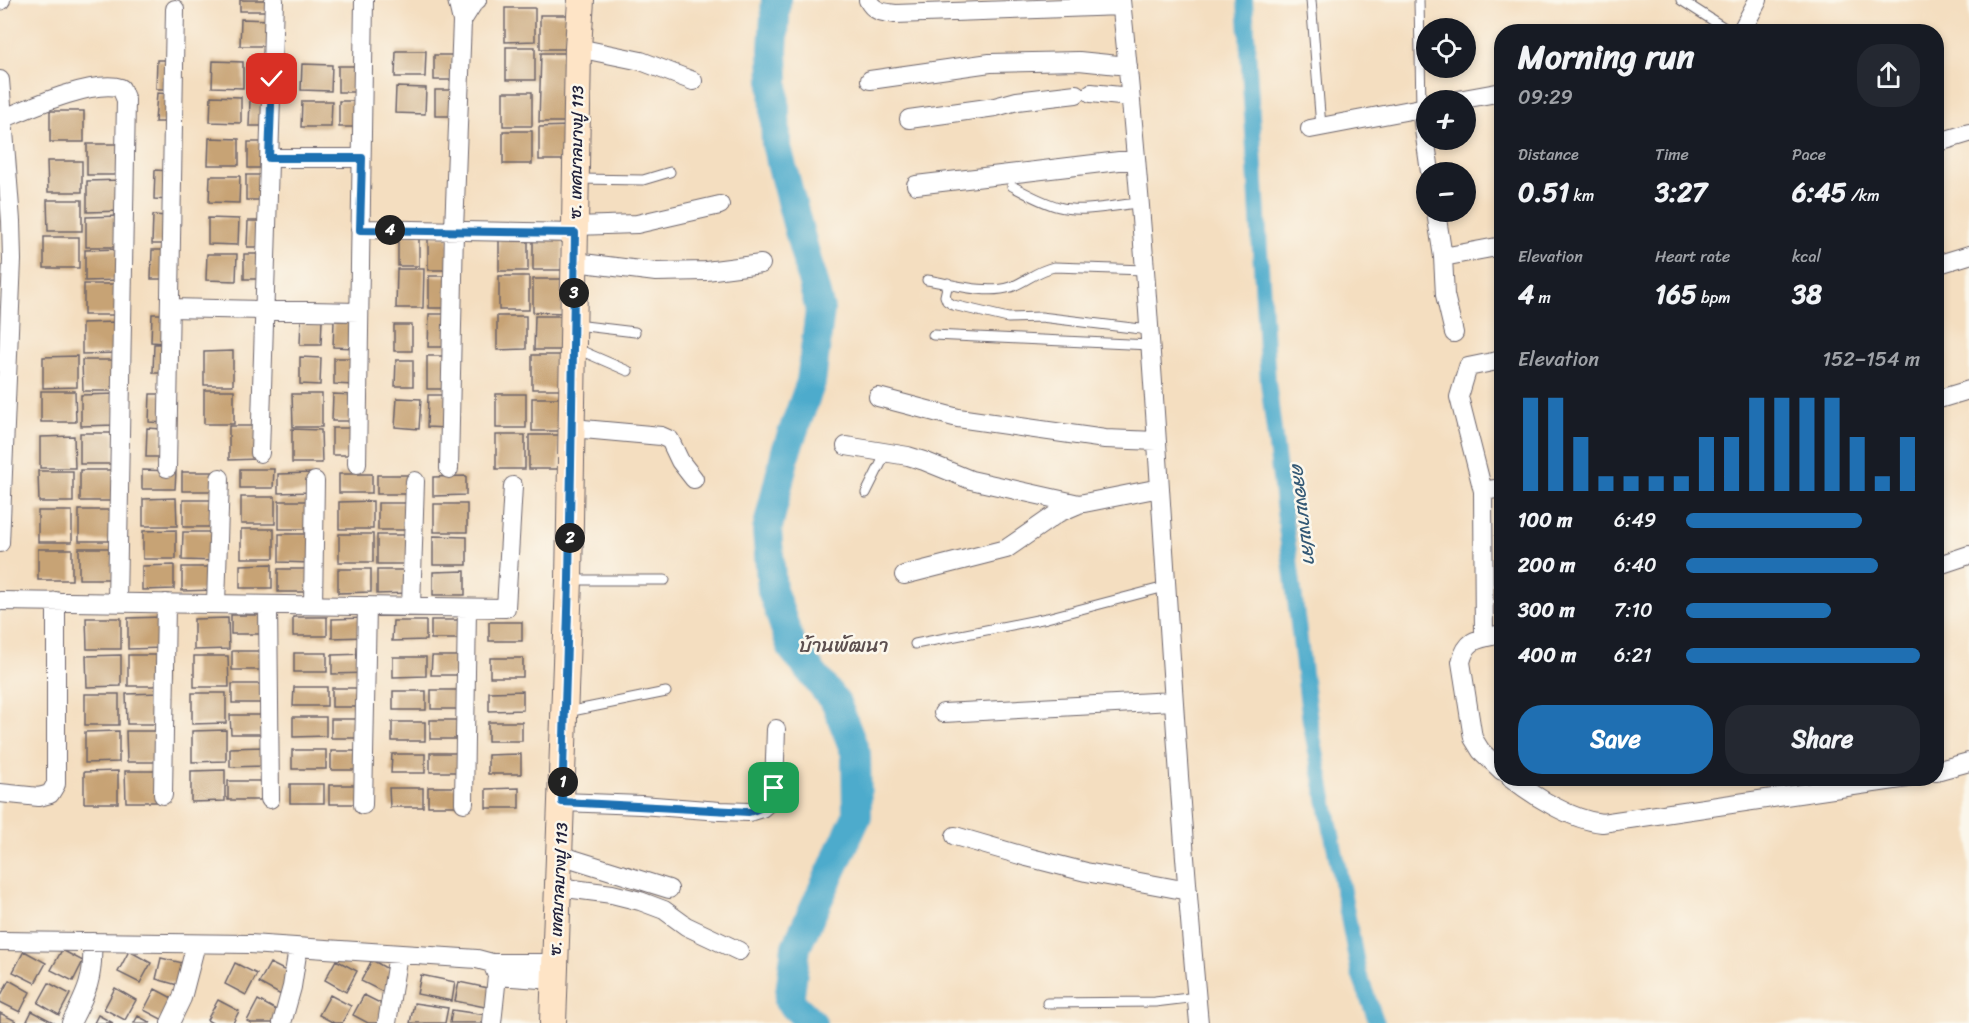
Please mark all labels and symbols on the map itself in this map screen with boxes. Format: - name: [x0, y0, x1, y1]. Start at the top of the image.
- pin: [246, 53, 297, 104]
- street label: ซ. เทศบาลบางปู 113: [561, 85, 592, 219]
- pin: 4: [375, 215, 405, 245]
- pin: 3: [559, 278, 589, 308]
- water label: คลองบางปลา: [1282, 461, 1326, 566]
- pin: 2: [555, 523, 585, 553]
- district label: บ้านพัฒนา: [799, 628, 889, 663]
- pin: [748, 762, 799, 813]
- pin: 1: [548, 767, 578, 797]
- street label: ซ. เทศบาลบางปู 113: [541, 822, 576, 956]

